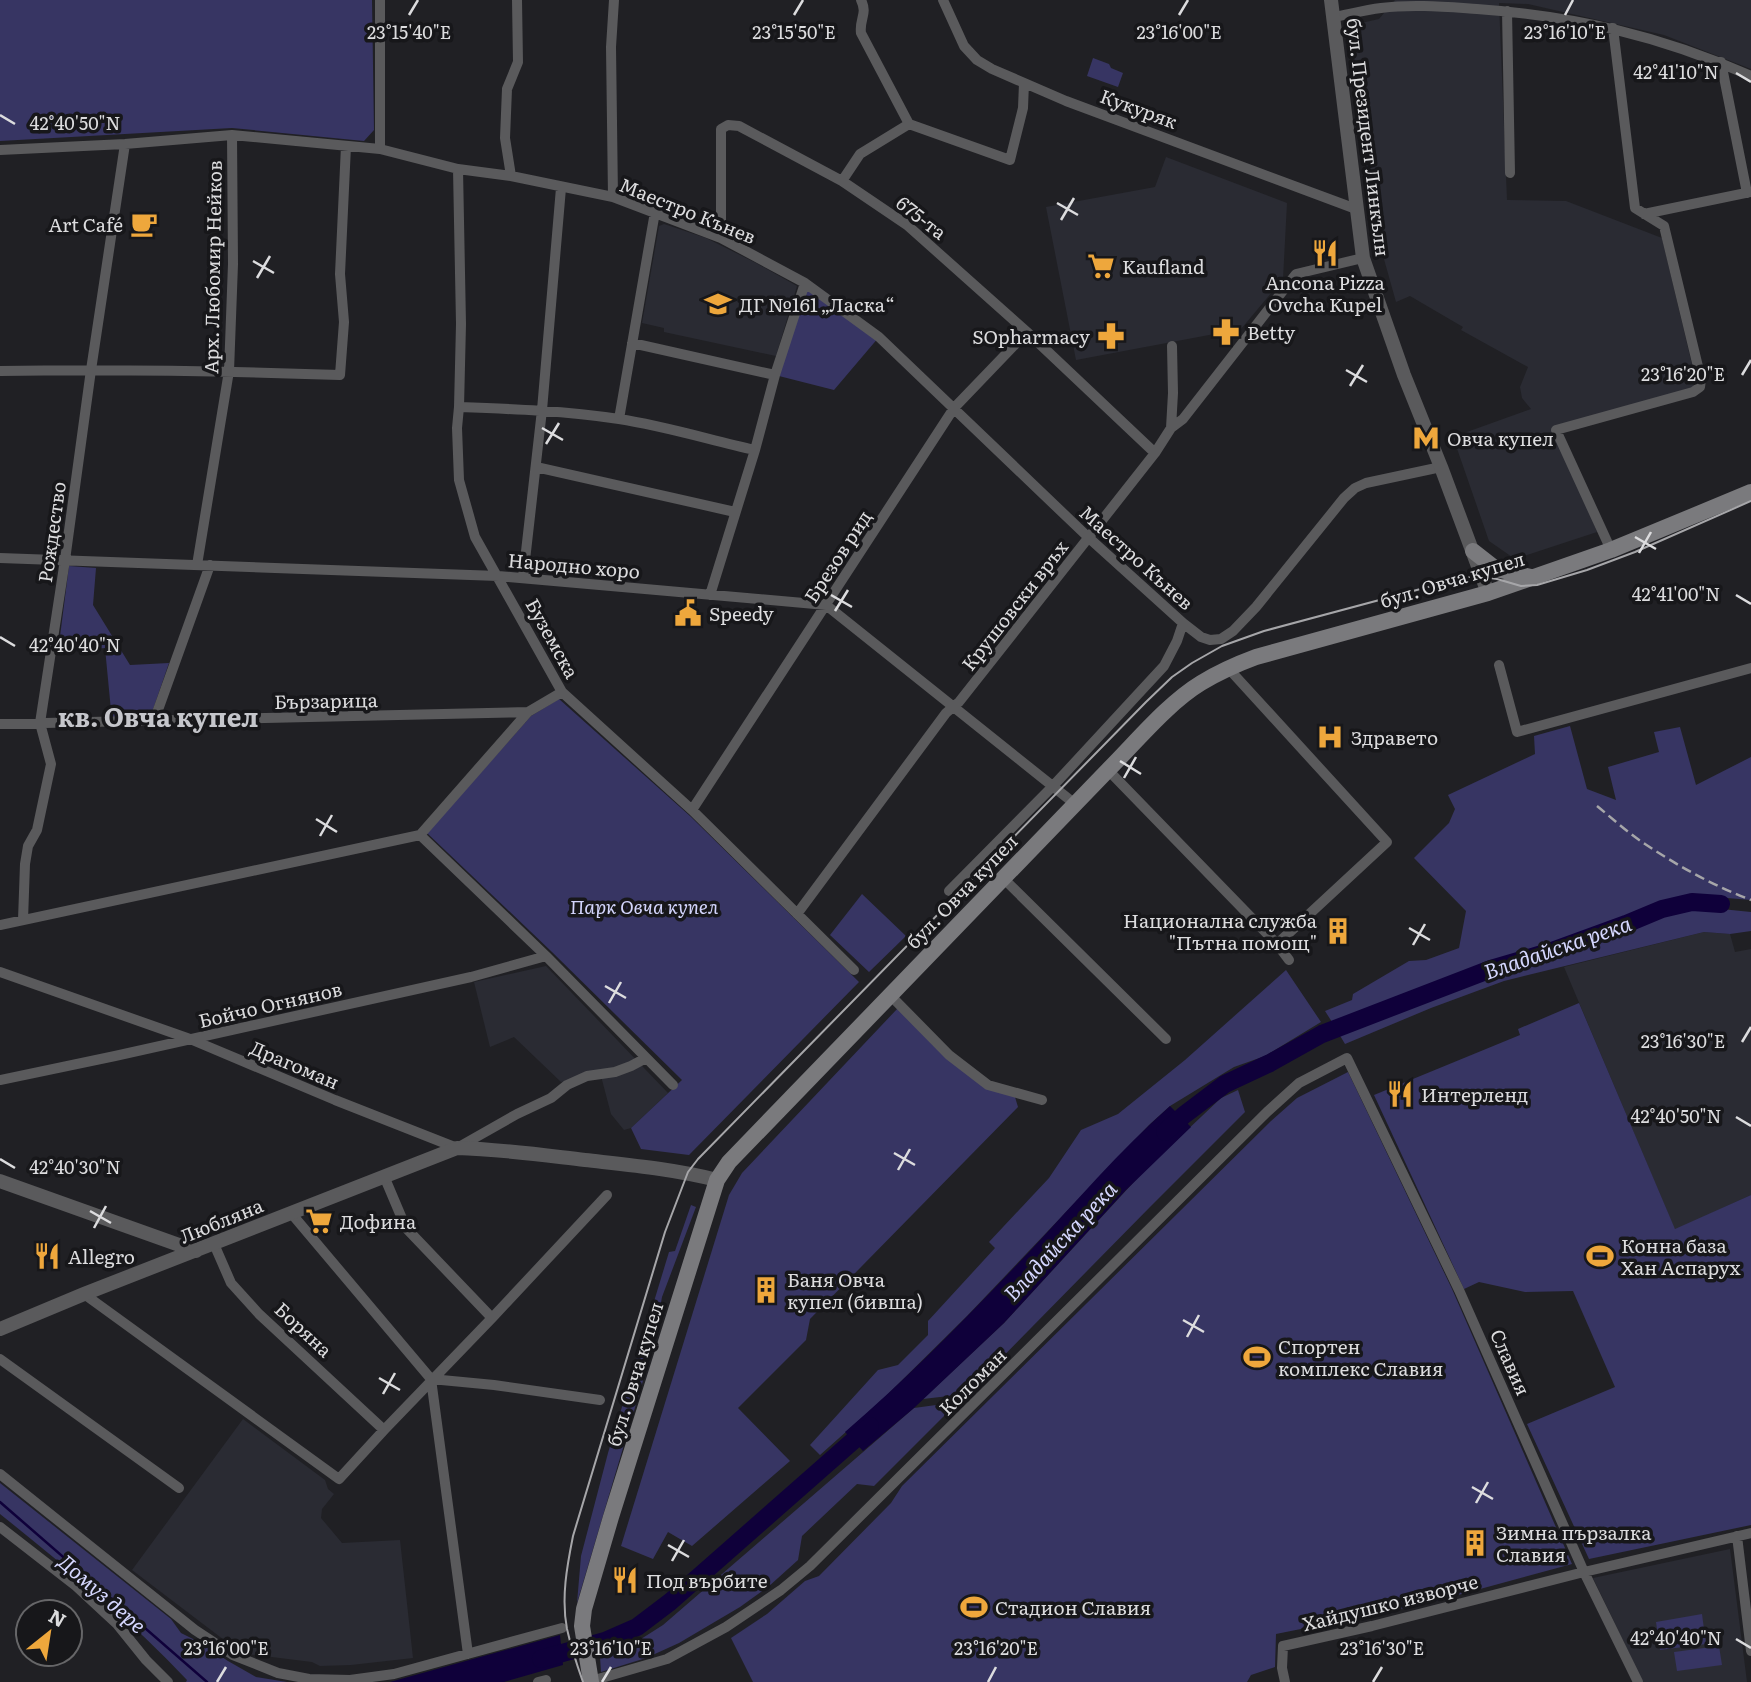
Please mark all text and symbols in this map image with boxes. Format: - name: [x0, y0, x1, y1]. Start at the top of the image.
- street label: бул. Президент Линкълн: [1340, 16, 1398, 258]
- text: 23°15'40"E: [367, 18, 451, 45]
- text: 23°15'50"E: [752, 18, 836, 45]
- text: 23°16'00"E: [1136, 18, 1222, 45]
- text: 23°16'10"E: [1524, 18, 1606, 45]
- text: 42°41'10"N: [1633, 58, 1719, 85]
- street label: Кукуряк: [1097, 81, 1182, 135]
- text: 42°40'50"N: [29, 109, 121, 136]
- street label: Арх. Любомир Нейков: [196, 160, 228, 374]
- street label: Маестро Кънев: [616, 170, 760, 250]
- street label: 675-та: [891, 188, 954, 246]
- cafe icon: Art Café: [129, 209, 159, 239]
- place label: Art Café: [49, 210, 123, 238]
- restaurant icon: Ancona Pizza Ovcha Kupel: [1310, 238, 1340, 268]
- supermarket icon: Kaufland: [1086, 251, 1116, 281]
- place label: Kaufland: [1122, 252, 1205, 280]
- place label: Ancona Pizza Ovcha Kupel: [1265, 268, 1385, 318]
- school or university icon: ДГ №161 „Ласка“: [703, 289, 733, 319]
- place label: ДГ №161 „Ласка“: [739, 290, 895, 318]
- pharmacy icon: Betty: [1211, 317, 1241, 347]
- place label: Betty: [1247, 318, 1295, 346]
- pharmacy icon: SOpharmacy: [1096, 321, 1126, 351]
- place label: SOpharmacy: [972, 322, 1090, 350]
- text: 23°16'20"E: [1641, 360, 1725, 387]
- metro station icon: Овча купел: [1411, 423, 1441, 453]
- place label: Овча купел: [1447, 424, 1554, 452]
- street label: Рождество: [30, 480, 72, 584]
- street label: Маестро Кънев: [1074, 498, 1200, 616]
- street label: Брезов рид: [797, 504, 877, 608]
- street label: Крушовски връх: [954, 534, 1074, 676]
- street label: бул. Овча купел: [1376, 544, 1528, 614]
- street label: Народно хоро: [507, 545, 641, 585]
- text: 42°41'00"N: [1632, 580, 1720, 607]
- street label: Буземска: [519, 593, 587, 684]
- public building icon: Speedy: [673, 598, 703, 628]
- place label: Speedy: [709, 599, 774, 627]
- text: 42°40'40"N: [29, 631, 121, 658]
- street label: Бързарица: [274, 685, 379, 715]
- district label: кв. Овча купел: [58, 696, 258, 735]
- hospital icon: Здравето: [1315, 722, 1345, 752]
- place label: Здравето: [1351, 723, 1438, 751]
- street label: бул. Овча купел: [899, 827, 1023, 955]
- park label: Парк Овча купел: [570, 892, 719, 920]
- place label: Национална служба "Пътна помощ": [1123, 906, 1318, 956]
- water label: Владайска река: [1479, 906, 1635, 986]
- building icon: Национална служба "Пътна помощ": [1323, 916, 1353, 946]
- street label: Бойчо Огнянов: [195, 974, 345, 1034]
- text: 23°16'30"E: [1641, 1027, 1725, 1054]
- street label: Драгоман: [246, 1033, 344, 1095]
- restaurant icon: Интерленд: [1385, 1079, 1415, 1109]
- place label: Интерленд: [1421, 1080, 1528, 1108]
- text: 42°40'50"N: [1630, 1102, 1722, 1129]
- text: 42°40'30"N: [29, 1153, 121, 1180]
- water label: Владайска река: [995, 1173, 1123, 1307]
- street label: Любляна: [175, 1190, 268, 1249]
- supermarket icon: Дофина: [304, 1206, 334, 1236]
- place label: Дофина: [340, 1207, 417, 1235]
- place label: Конна база Хан Аспарух: [1621, 1231, 1741, 1281]
- restaurant icon: Allegro: [32, 1241, 62, 1271]
- sports icon: Конна база Хан Аспарух: [1585, 1241, 1615, 1271]
- place label: Allegro: [68, 1242, 135, 1270]
- place label: Баня Овча купел (бивша): [787, 1265, 923, 1315]
- building icon: Баня Овча купел (бивша): [751, 1275, 781, 1305]
- street label: Боряна: [269, 1295, 340, 1364]
- street label: бул. Овча купел: [599, 1298, 669, 1450]
- street label: Славия: [1484, 1324, 1538, 1400]
- place label: Спортен комплекс Славия: [1278, 1332, 1443, 1382]
- street label: Коломан: [932, 1341, 1012, 1421]
- sports icon: Спортен комплекс Славия: [1242, 1342, 1272, 1372]
- place label: Зимна пързалка Славия: [1496, 1518, 1652, 1568]
- building icon: Зимна пързалка Славия: [1460, 1528, 1490, 1558]
- water label: Домуз дере: [52, 1545, 154, 1639]
- restaurant icon: Под върбите: [610, 1565, 640, 1595]
- place label: Под върбите: [646, 1566, 768, 1594]
- street label: Хайдушко изворче: [1299, 1567, 1481, 1637]
- sports icon: Стадион Славия: [959, 1592, 989, 1622]
- place label: Стадион Славия: [995, 1593, 1151, 1621]
- north arrow: [14, 1598, 84, 1668]
- text: N: [44, 1601, 72, 1634]
- text: 42°40'40"N: [1630, 1624, 1722, 1651]
- text: 23°16'00"E: [183, 1634, 269, 1661]
- text: 23°16'10"E: [570, 1634, 652, 1661]
- text: 23°16'20"E: [954, 1634, 1038, 1661]
- text: 23°16'30"E: [1340, 1634, 1424, 1661]

